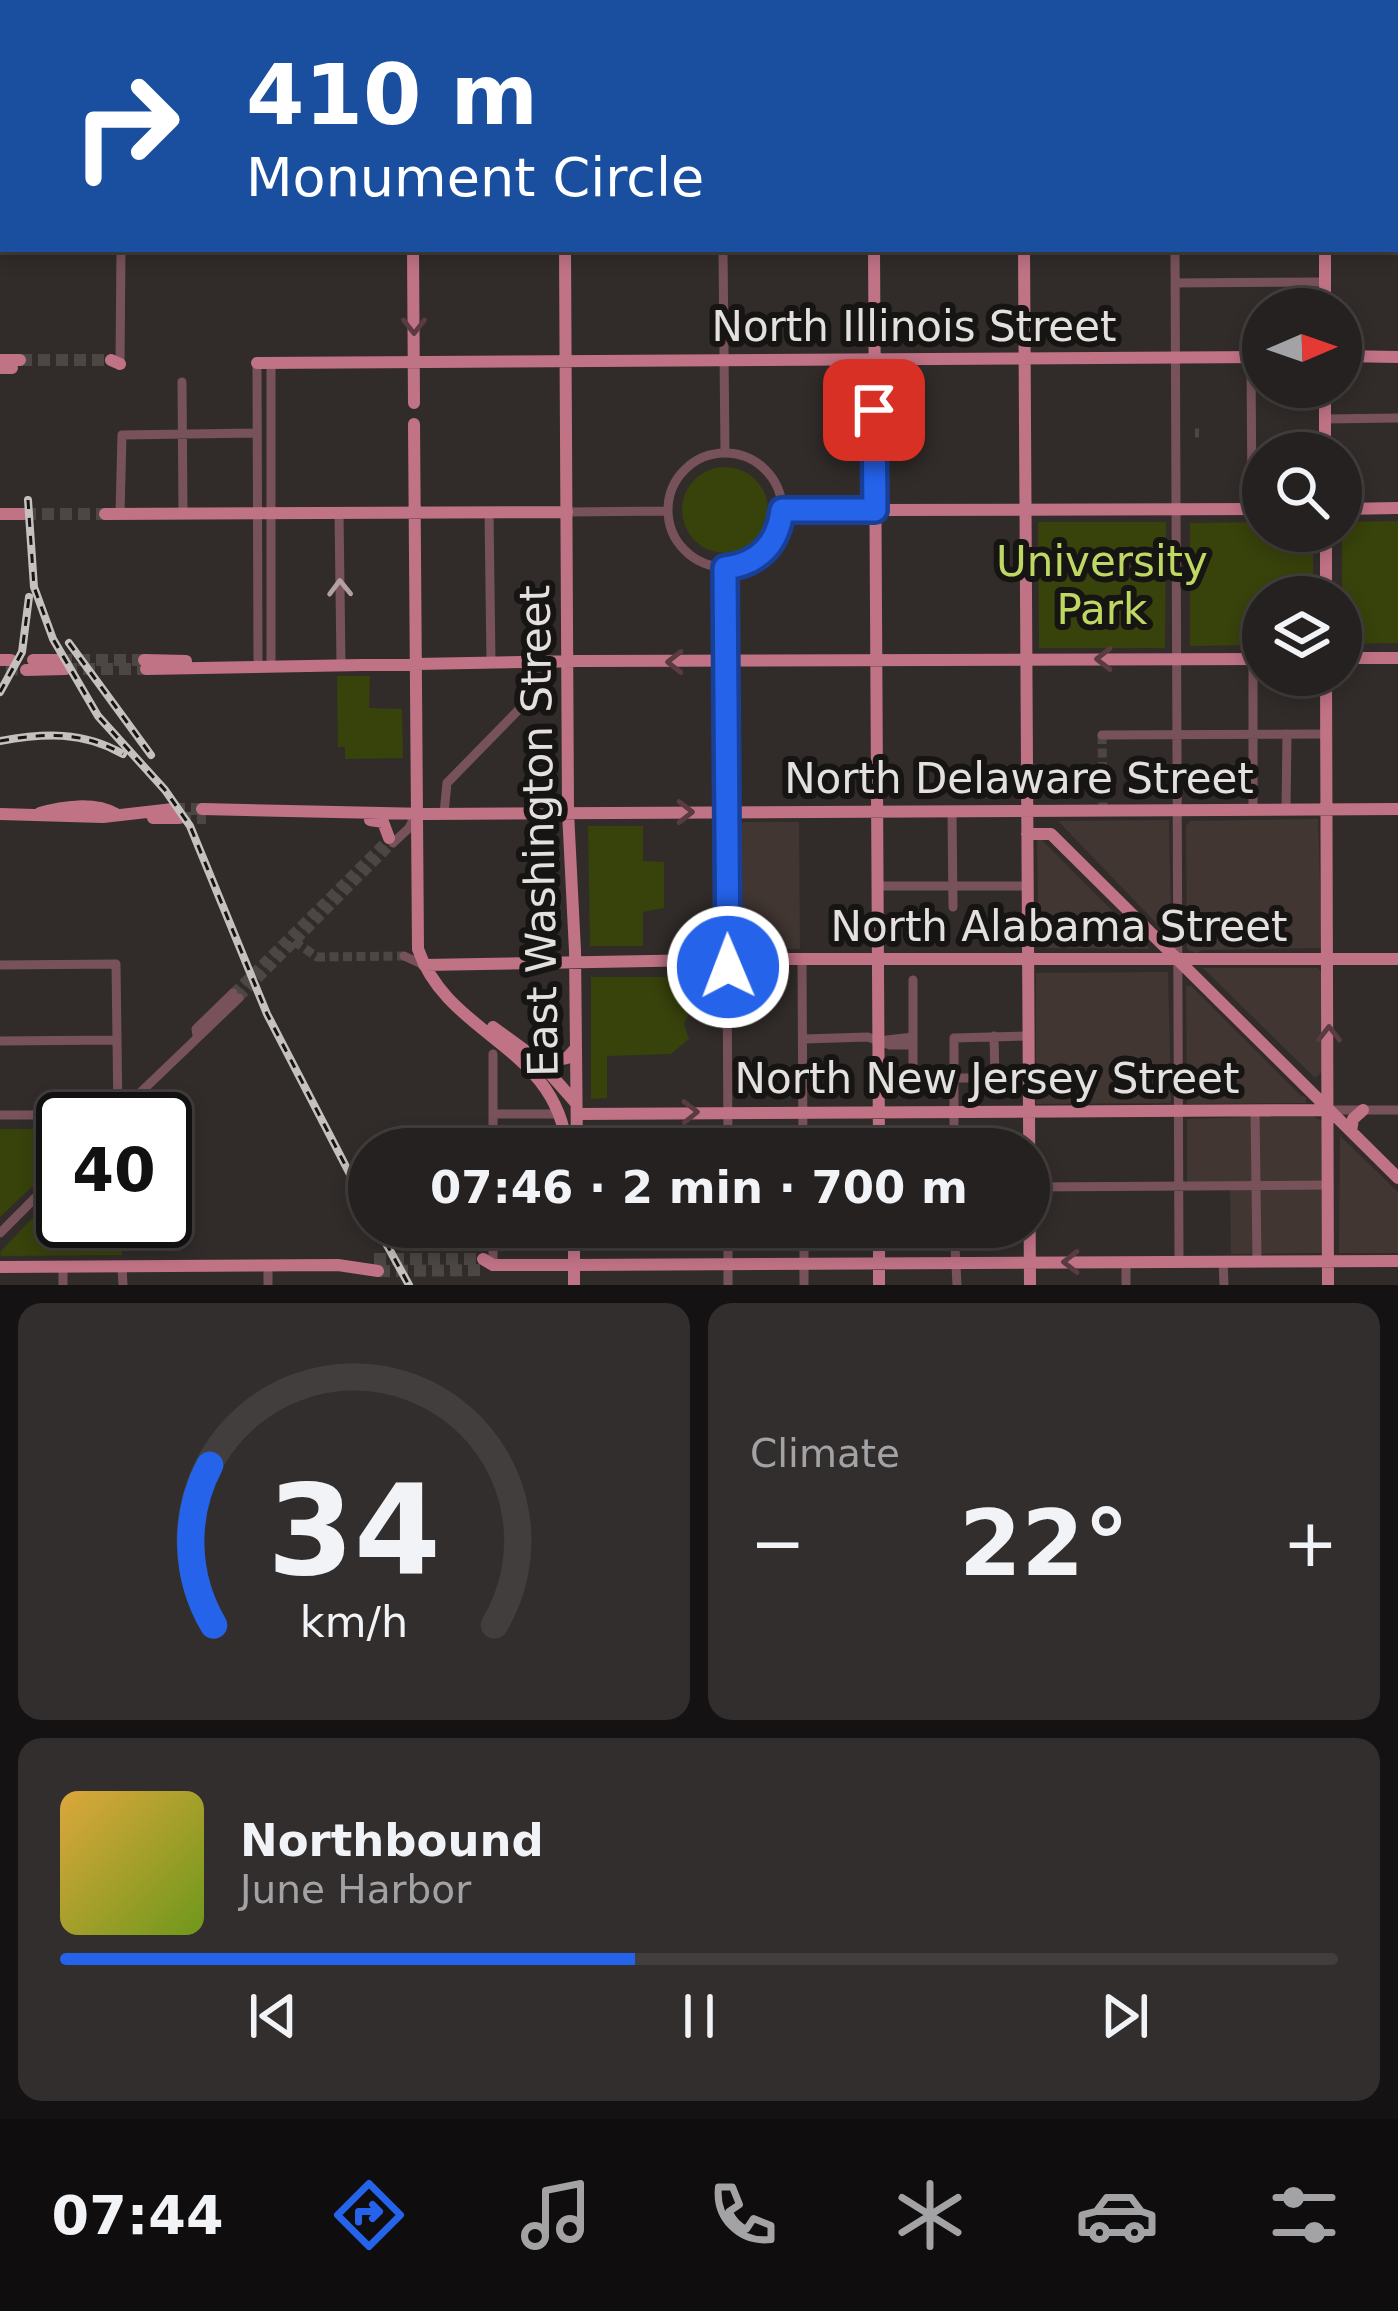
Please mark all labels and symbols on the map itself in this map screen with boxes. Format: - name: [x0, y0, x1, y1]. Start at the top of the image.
- north arrow: [1242, 288, 1362, 408]
- street label: North Illinois Street: [711, 302, 1117, 351]
- one-way arrow: [401, 318, 427, 336]
- pin: [823, 359, 925, 461]
- park label: University Park: [996, 537, 1208, 634]
- one-way arrow: [327, 578, 353, 596]
- street label: East Washington Street: [510, 585, 568, 1077]
- one-way arrow: [1094, 646, 1112, 672]
- one-way arrow: [665, 649, 683, 675]
- street label: North Delaware Street: [784, 754, 1254, 803]
- one-way arrow: [677, 799, 695, 825]
- street label: North Alabama Street: [831, 902, 1287, 951]
- position arrow: [665, 904, 791, 1030]
- one-way arrow: [1316, 1024, 1342, 1042]
- street label: North New Jersey Street: [735, 1054, 1239, 1103]
- speed limit sign: 40: [36, 1092, 192, 1248]
- one-way arrow: [682, 1099, 700, 1125]
- one-way arrow: [1061, 1249, 1079, 1275]

